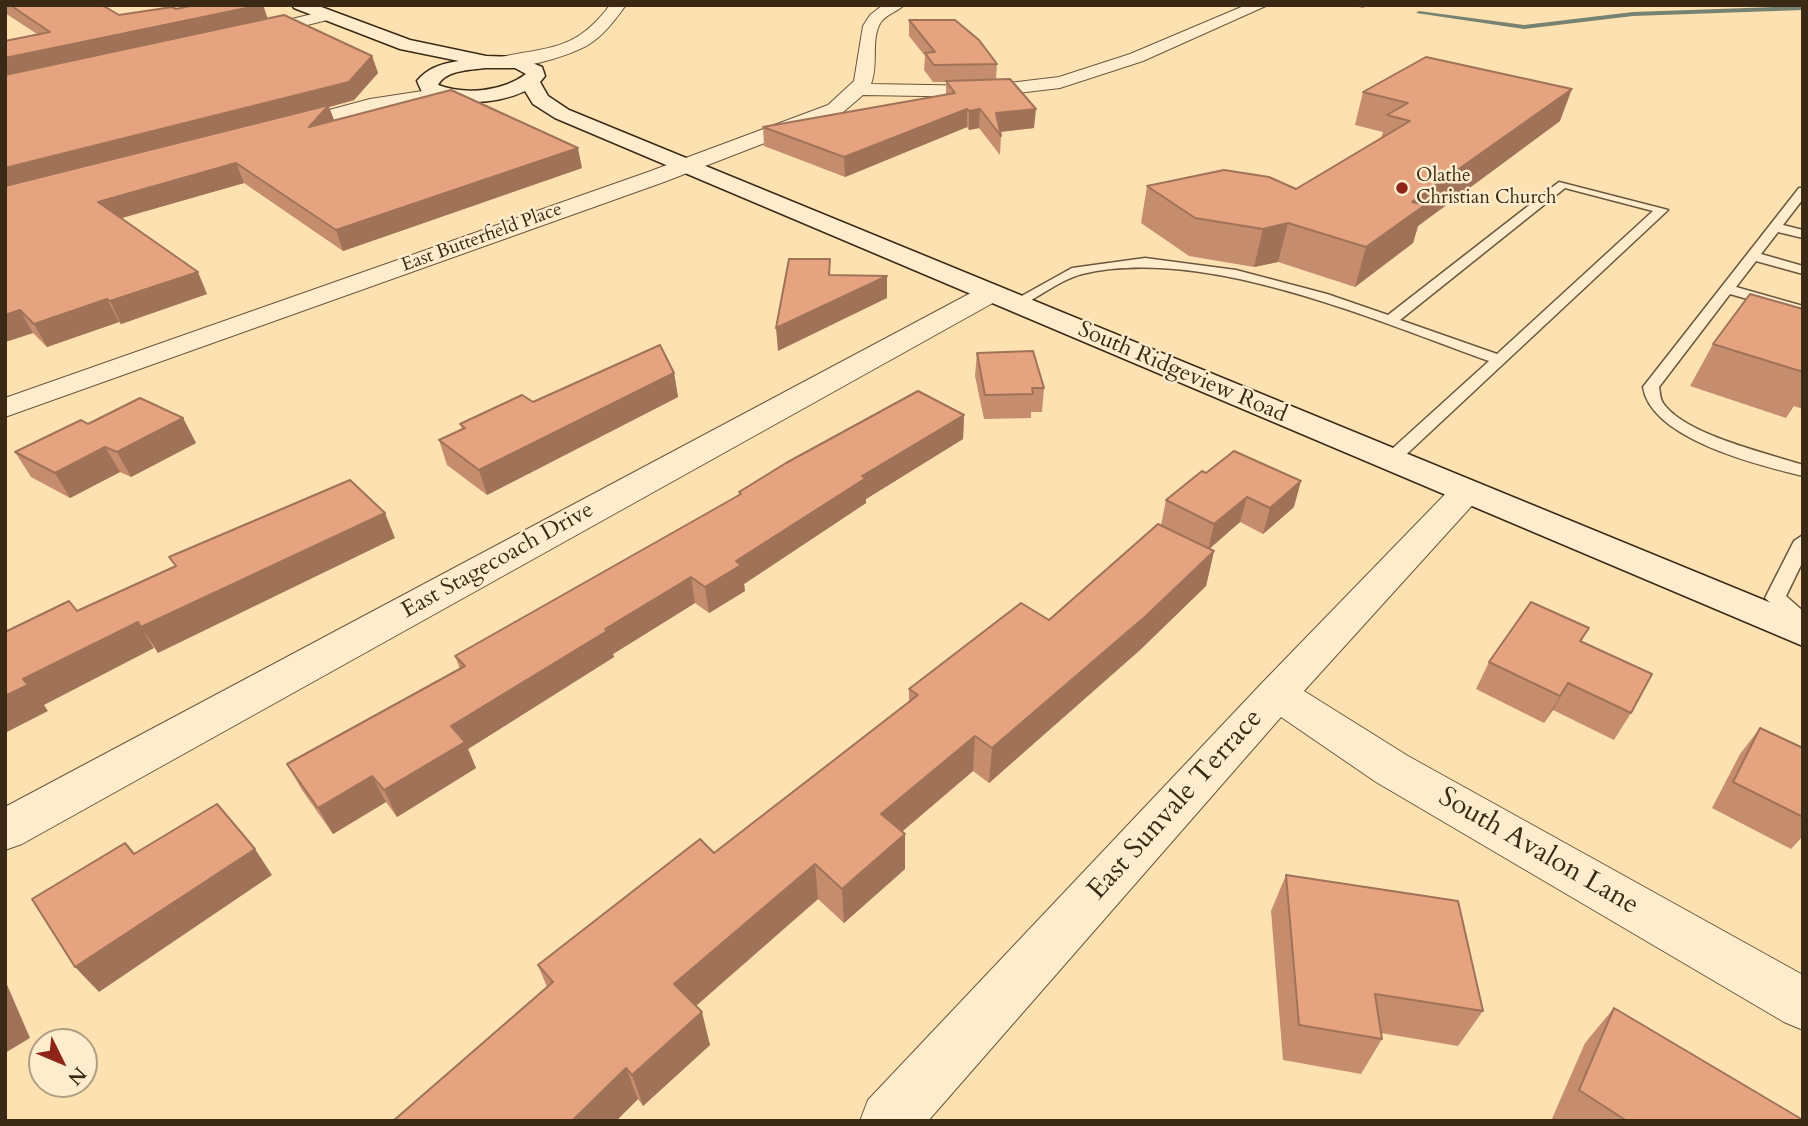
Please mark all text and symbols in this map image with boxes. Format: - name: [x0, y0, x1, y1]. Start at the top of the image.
- place label: Olathe Christian Church: [1416, 166, 1556, 210]
- marker: Olathe Christian Church: [1394, 180, 1410, 196]
- street label: East Butterfield Place: [399, 198, 565, 278]
- street label: South Ridgeview Road: [1073, 316, 1291, 430]
- street label: East Stagecoach Drive: [397, 497, 599, 625]
- street label: East Sunvale Terrace: [1081, 703, 1271, 907]
- street label: South Avalon Lane: [1432, 781, 1644, 923]
- north arrow: [28, 1028, 98, 1098]
- text: N: [62, 1061, 92, 1091]

